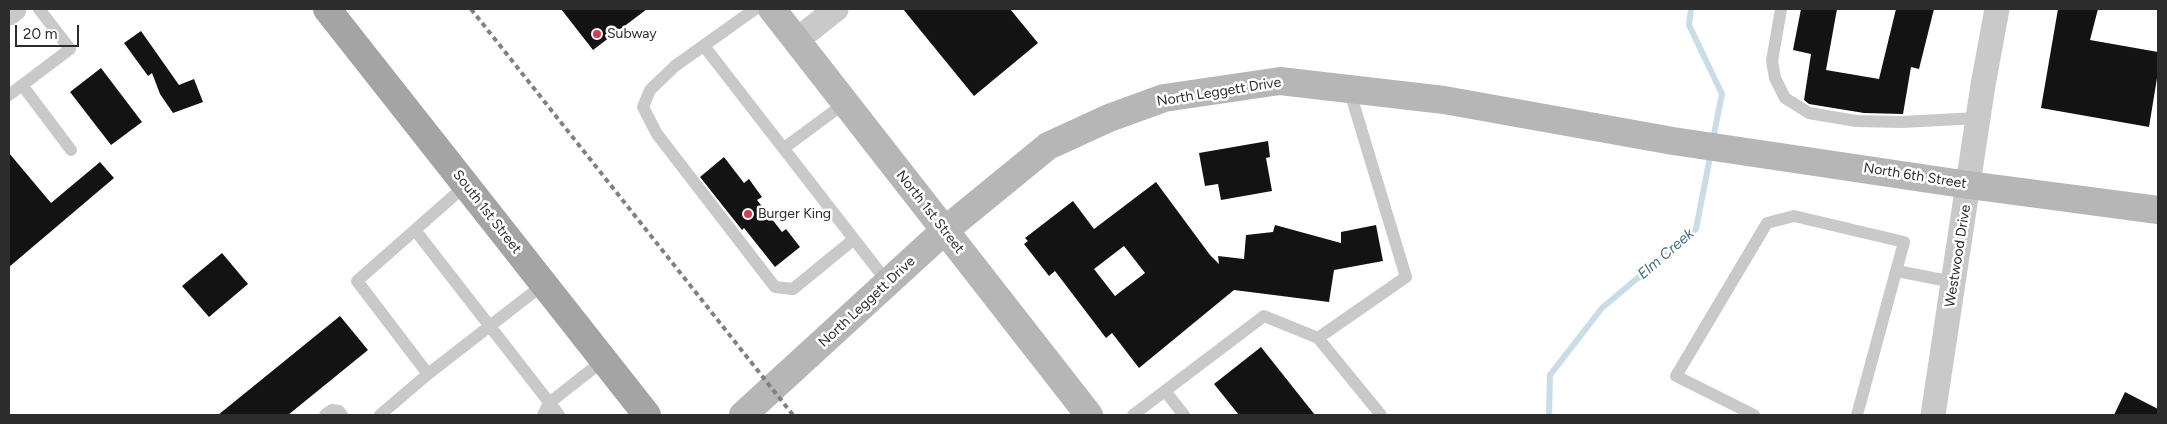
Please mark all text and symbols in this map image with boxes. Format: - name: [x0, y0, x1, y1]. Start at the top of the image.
- scale bar: [18, 15, 81, 47]
- text: 20 m: [23, 25, 57, 43]
- place label: Subway: [607, 26, 657, 42]
- marker: Subway: [591, 28, 603, 40]
- street label: North Leggett Drive: [1156, 74, 1282, 110]
- street label: North 6th Street: [1862, 160, 1968, 192]
- street label: South 1st Street: [449, 167, 525, 257]
- street label: North 1st Street: [892, 167, 968, 257]
- street label: Westwood Drive: [1942, 204, 1974, 308]
- place label: Burger King: [758, 206, 831, 222]
- marker: Burger King: [742, 208, 754, 220]
- water label: Elm Creek: [1634, 225, 1698, 283]
- street label: North Leggett Drive: [815, 253, 919, 351]

